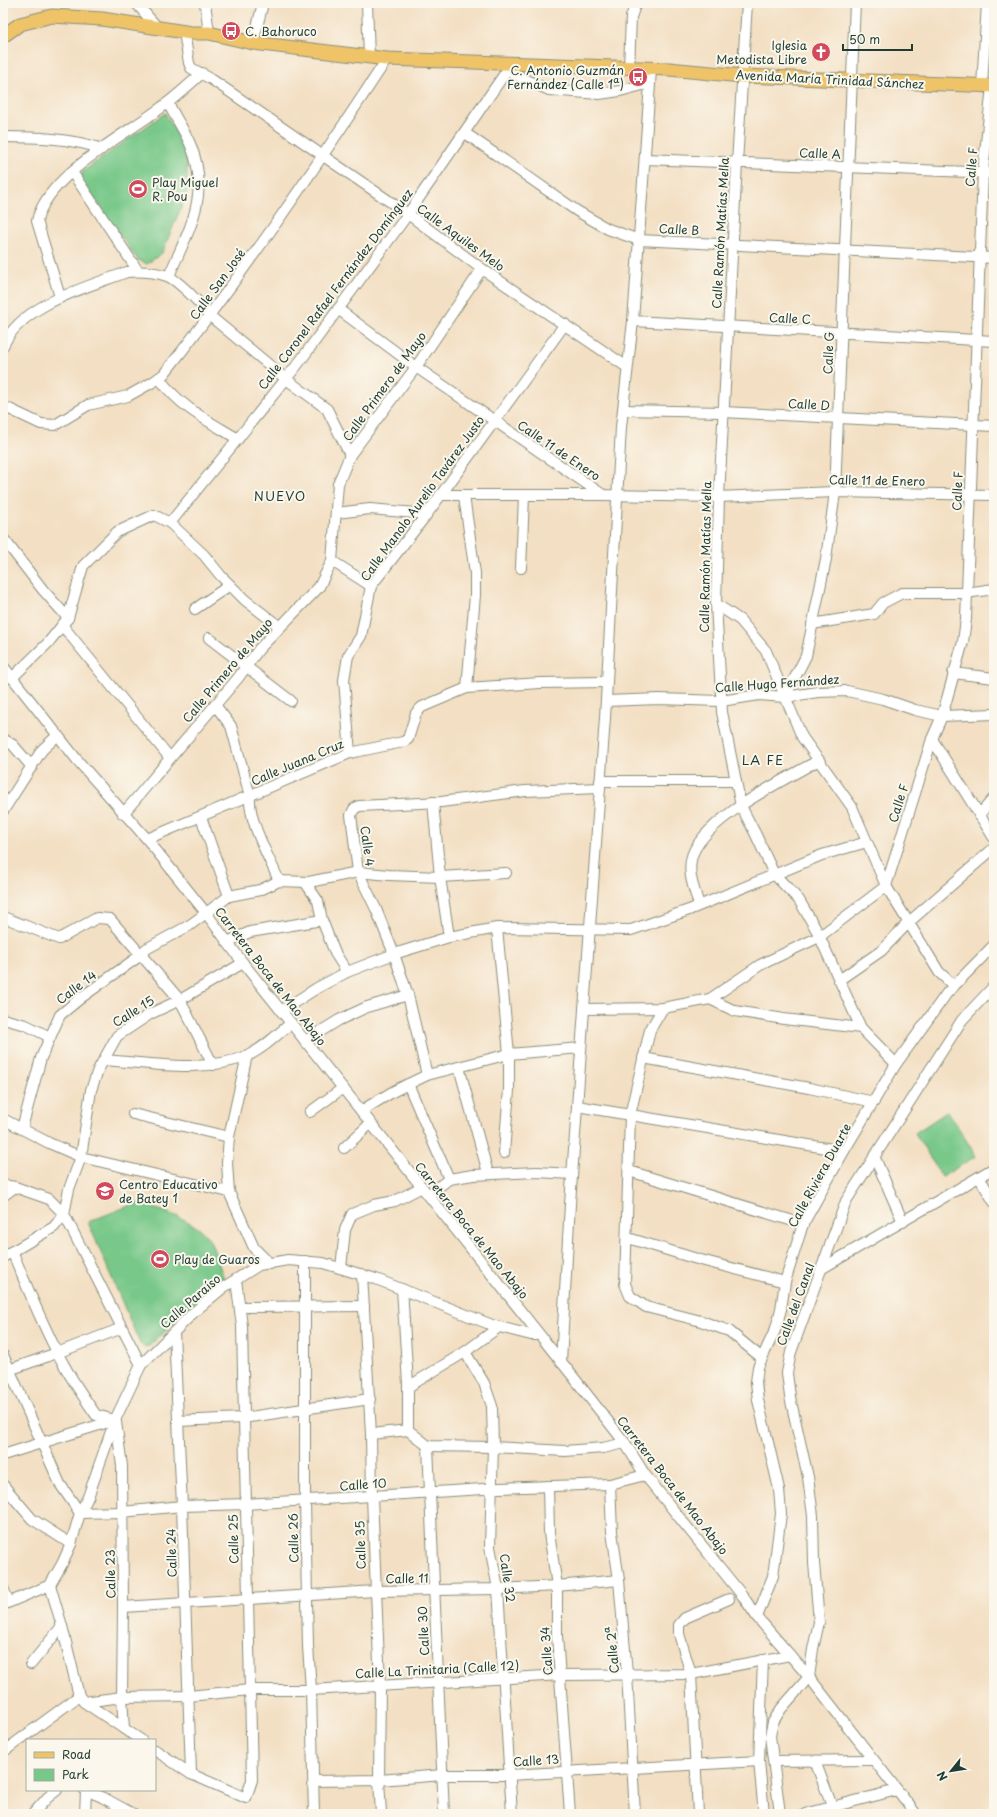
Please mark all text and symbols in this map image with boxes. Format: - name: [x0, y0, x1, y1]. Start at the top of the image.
- bus stop icon: C. Bahoruco: [220, 20, 242, 42]
- place label: C. Bahoruco: [245, 22, 317, 40]
- scale bar: [843, 26, 912, 52]
- text: 50 m: [849, 30, 880, 48]
- place label: Iglesia Metodista Libre: [716, 36, 808, 68]
- church icon: Iglesia Metodista Libre: [810, 41, 832, 63]
- place label: C. Antonio Guzmán Fernández (Calle 1ª): [507, 61, 624, 93]
- street label: Avenida María Trinidad Sánchez: [735, 65, 925, 93]
- bus stop icon: C. Antonio Guzmán Fernández (Calle 1ª): [627, 66, 649, 88]
- street label: Calle A: [799, 143, 841, 163]
- street label: Calle F: [960, 146, 982, 188]
- street label: Calle Ramón Matías Mella: [707, 156, 733, 309]
- place label: Play Miguel R. Pou: [152, 173, 219, 205]
- sports icon: Play Miguel R. Pou: [127, 178, 149, 200]
- street label: Calle Coronel Rafael Fernández Domínguez: [253, 185, 417, 393]
- street label: Calle Aquiles Melo: [413, 199, 509, 275]
- street label: Calle B: [658, 219, 700, 239]
- street label: Calle San José: [185, 245, 249, 323]
- street label: Calle C: [769, 308, 811, 328]
- street label: Calle Primero de Mayo: [338, 327, 430, 445]
- street label: Calle G: [818, 331, 838, 375]
- street label: Calle D: [787, 394, 831, 414]
- street label: Calle Manolo Aurelio Tavárez Justo: [356, 411, 488, 584]
- street label: Calle 11 de Enero: [514, 416, 604, 485]
- street label: Calle 11 de Enero: [829, 470, 926, 490]
- street label: Calle F: [947, 471, 967, 511]
- street label: Calle Ramón Matías Mella: [695, 481, 715, 633]
- district label: NUEVO: [254, 486, 306, 505]
- street label: Calle Primero de Mayo: [178, 614, 276, 726]
- street label: Calle Hugo Fernández: [714, 670, 840, 696]
- street label: Calle Juana Cruz: [248, 734, 346, 790]
- district label: LA FE: [742, 750, 784, 769]
- street label: Calle F: [883, 781, 913, 825]
- street label: Calle 4: [356, 825, 380, 867]
- street label: Carretera Boca de Mao Abajo: [211, 903, 331, 1049]
- street label: Calle 14: [52, 966, 100, 1008]
- street label: Calle 15: [108, 991, 158, 1031]
- street label: Calle Riviera Duarte: [783, 1120, 855, 1230]
- street label: Carretera Boca de Mao Abajo: [411, 1158, 533, 1303]
- place label: Centro Educativo de Batey 1: [119, 1175, 218, 1207]
- school or university icon: Centro Educativo de Batey 1: [94, 1180, 116, 1202]
- sports icon: Play de Guaros: [149, 1248, 171, 1270]
- place label: Play de Guaros: [174, 1250, 260, 1268]
- street label: Calle del Canal: [772, 1260, 818, 1348]
- street label: Calle Paraíso: [156, 1269, 224, 1332]
- street label: Carretera Boca de Mao Abajo: [613, 1412, 733, 1558]
- street label: Calle 10: [339, 1473, 387, 1495]
- street label: Calle 26: [284, 1513, 302, 1563]
- street label: Calle 25: [224, 1514, 242, 1564]
- street label: Calle 35: [350, 1520, 370, 1570]
- street label: Calle 24: [161, 1528, 181, 1578]
- street label: Calle 23: [101, 1549, 119, 1599]
- street label: Calle 32: [496, 1552, 520, 1604]
- street label: Calle 11: [385, 1569, 429, 1587]
- street label: Calle 30: [413, 1606, 433, 1656]
- street label: Calle 2ª: [601, 1625, 623, 1674]
- street label: Calle 34: [535, 1626, 557, 1676]
- street label: Calle La Trinitaria (Calle 12): [354, 1656, 520, 1682]
- legend: [26, 1739, 156, 1791]
- text: Road: [62, 1745, 91, 1763]
- street label: Calle 13: [512, 1749, 560, 1771]
- north arrow: [931, 1751, 971, 1791]
- text: Park: [62, 1765, 89, 1783]
- text: N: [932, 1768, 951, 1784]

